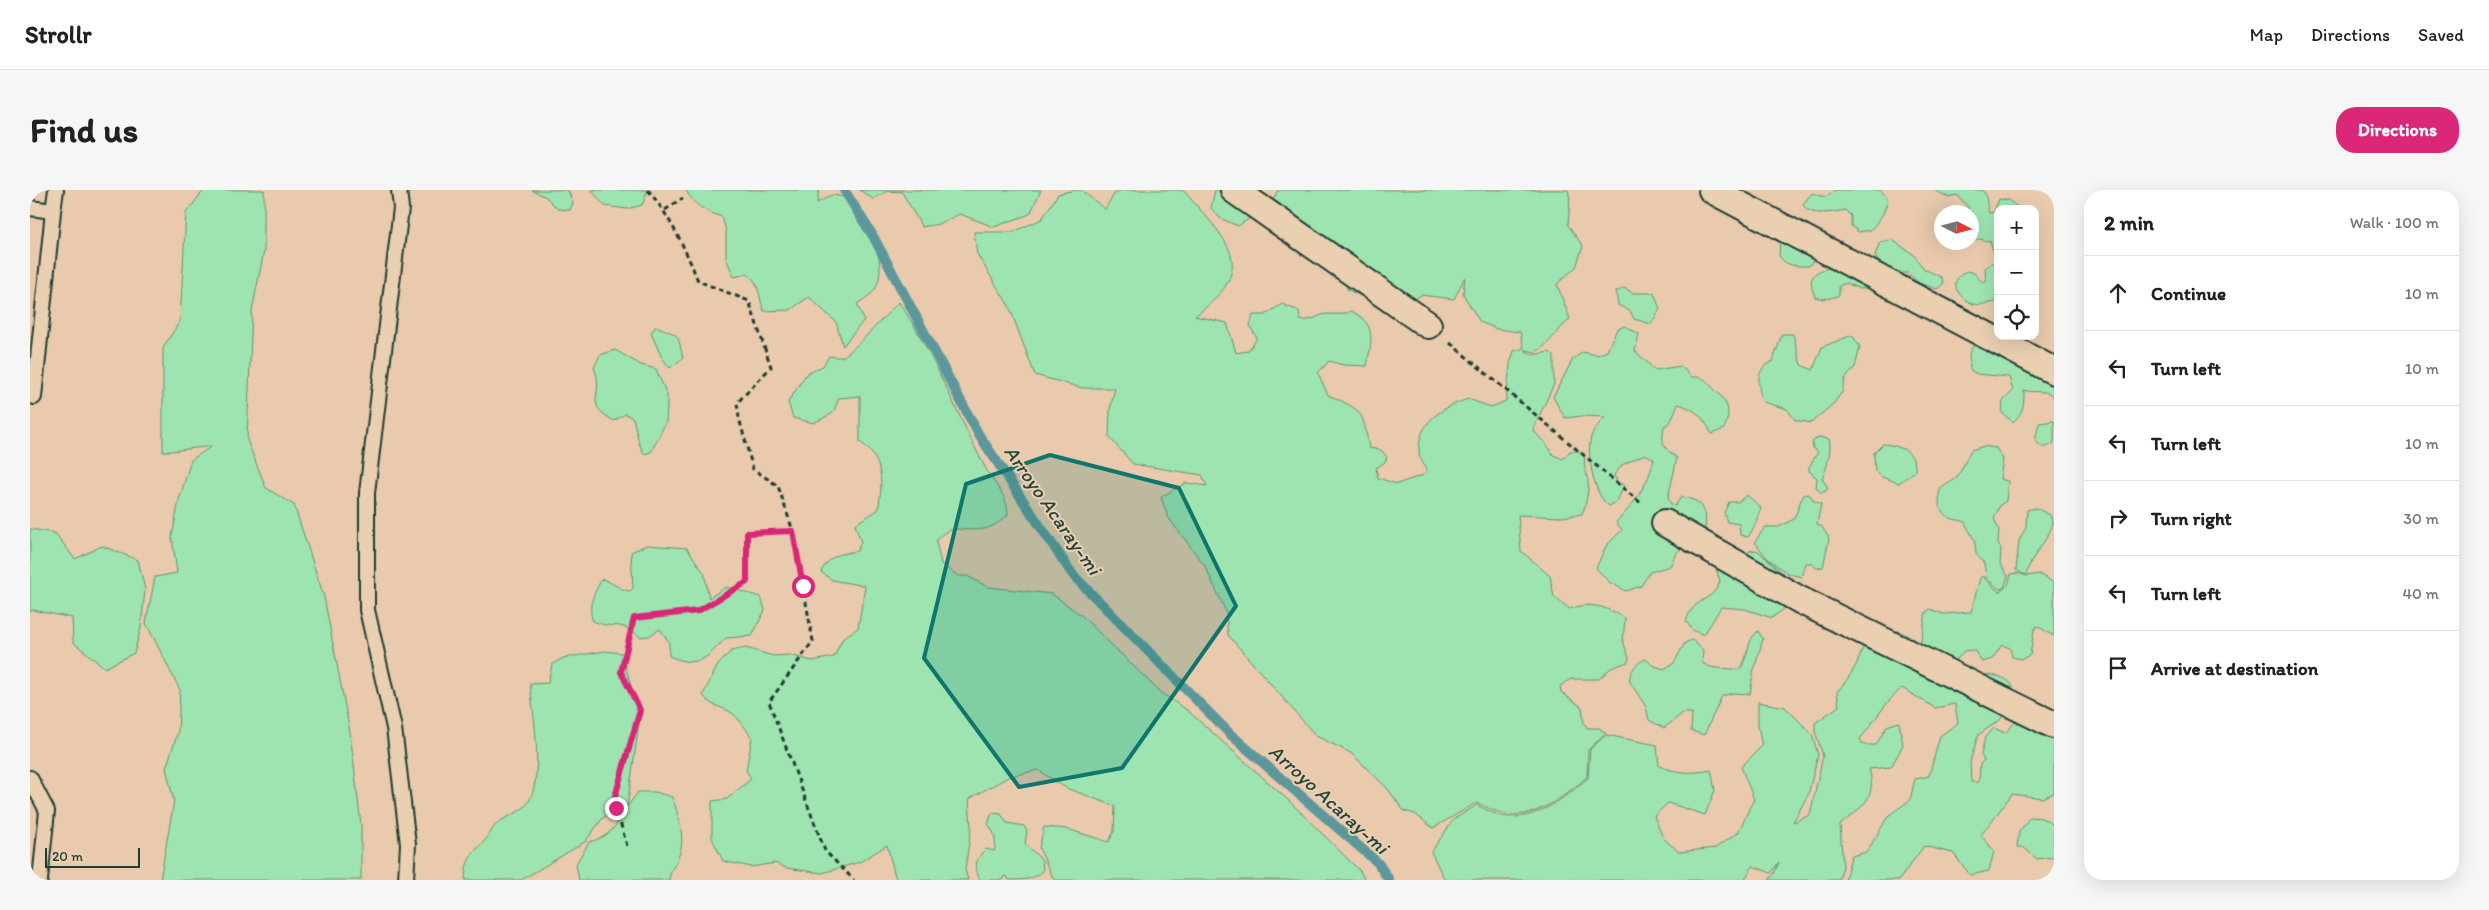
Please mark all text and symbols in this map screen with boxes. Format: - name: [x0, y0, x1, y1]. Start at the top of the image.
- text: Strollr: [25, 20, 91, 49]
- text: Map: [2250, 24, 2283, 46]
- text: Directions: [2311, 24, 2390, 46]
- text: Saved: [2418, 24, 2464, 46]
- button: Directions: [2336, 107, 2459, 153]
- text: Find us: [30, 109, 138, 151]
- north arrow: [1934, 205, 1979, 250]
- map controls: [1994, 205, 2039, 340]
- button: +: [1994, 205, 2039, 250]
- text: 2 min: [2104, 210, 2154, 235]
- text: Walk · 100 m: [2350, 213, 2439, 232]
- button: −: [1994, 250, 2039, 295]
- icon: ahead: [2104, 279, 2132, 307]
- text: Continue: [2151, 282, 2226, 305]
- text: 10 m: [2405, 284, 2439, 303]
- button: locate: [1994, 295, 2039, 340]
- icon: left: [2104, 354, 2132, 382]
- text: Turn left: [2151, 357, 2221, 380]
- text: 10 m: [2405, 359, 2439, 378]
- icon: left: [2104, 429, 2132, 457]
- text: Turn left: [2151, 432, 2221, 455]
- text: 10 m: [2405, 434, 2439, 453]
- water label: Arroyo Acaray-mi: [999, 441, 1108, 581]
- icon: right: [2104, 504, 2132, 532]
- text: Turn right: [2151, 507, 2232, 530]
- text: 30 m: [2403, 509, 2439, 528]
- route start: [792, 575, 815, 598]
- icon: left: [2104, 579, 2132, 607]
- text: Turn left: [2151, 582, 2221, 605]
- text: 40 m: [2402, 584, 2439, 603]
- icon: arrive: [2104, 654, 2132, 682]
- text: Arrive at destination: [2151, 657, 2318, 680]
- water label: Arroyo Acaray-mi: [1264, 739, 1395, 860]
- route end: [605, 797, 628, 820]
- scale bar: [45, 845, 140, 868]
- text: 20 m: [52, 848, 83, 865]

